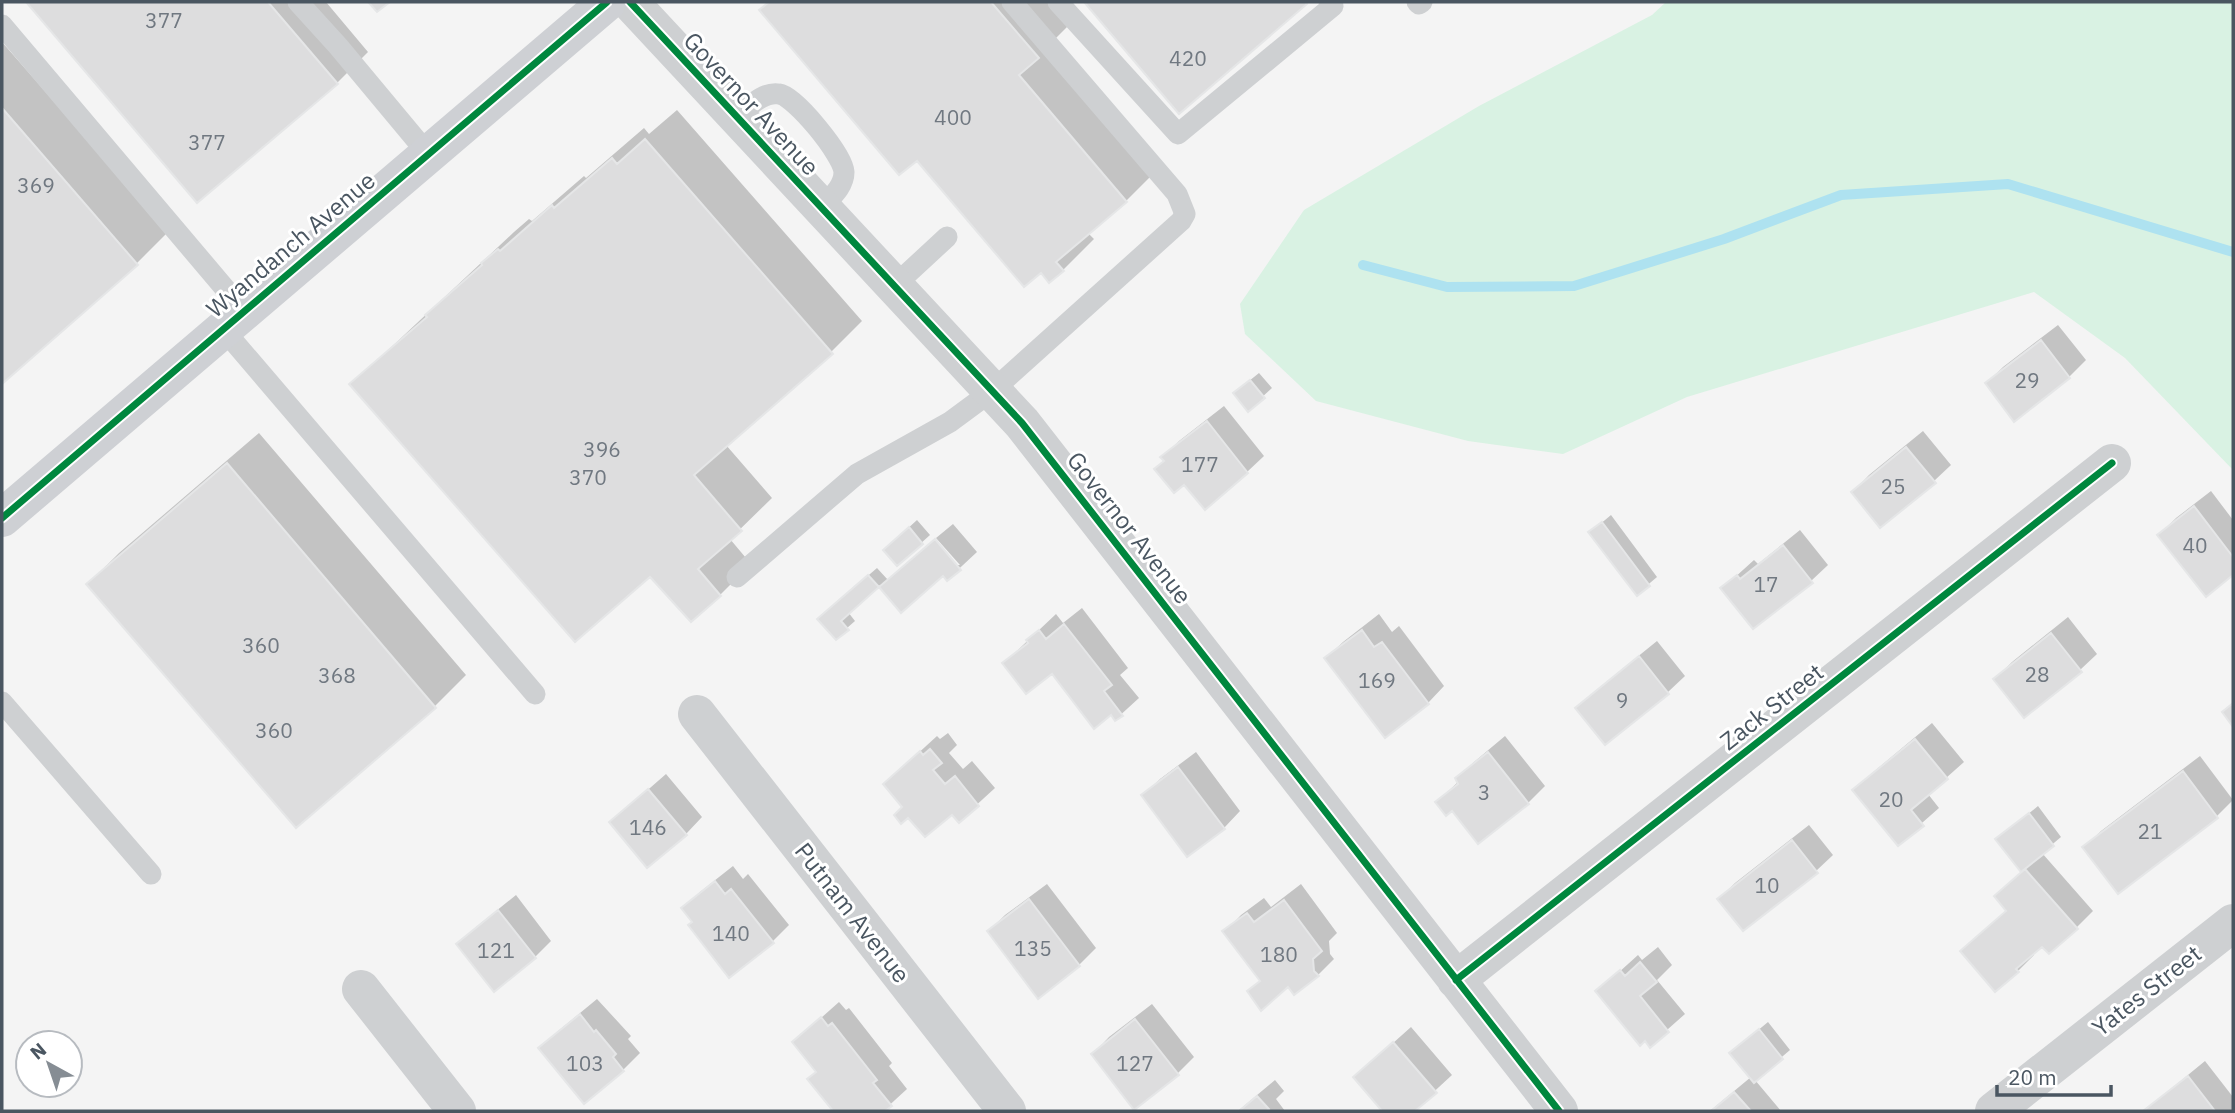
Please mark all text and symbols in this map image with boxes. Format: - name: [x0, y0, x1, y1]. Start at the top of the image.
- house number: 377: [145, 6, 183, 34]
- street label: Governor Avenue: [677, 25, 827, 182]
- house number: 420: [1169, 44, 1207, 72]
- house number: 400: [934, 103, 972, 131]
- house number: 377: [188, 128, 226, 156]
- street label: Wyandanch Avenue: [199, 164, 382, 324]
- house number: 369: [17, 171, 55, 199]
- house number: 29: [2014, 366, 2040, 394]
- house number: 396: [583, 435, 621, 463]
- street label: Governor Avenue: [1060, 445, 1199, 610]
- house number: 177: [1181, 450, 1219, 478]
- house number: 370: [569, 463, 607, 491]
- house number: 25: [1880, 472, 1906, 500]
- house number: 40: [2182, 531, 2208, 559]
- house number: 17: [1753, 570, 1779, 598]
- house number: 360: [242, 631, 280, 659]
- street label: Zack Street: [1713, 656, 1830, 757]
- house number: 28: [2024, 660, 2050, 688]
- house number: 368: [318, 661, 356, 689]
- house number: 169: [1358, 666, 1396, 694]
- house number: 9: [1616, 686, 1628, 714]
- house number: 360: [255, 716, 293, 744]
- house number: 3: [1478, 778, 1490, 806]
- house number: 20: [1878, 785, 1904, 813]
- house number: 146: [629, 813, 667, 841]
- house number: 21: [2137, 817, 2163, 845]
- street label: Putnam Avenue: [788, 836, 918, 989]
- house number: 10: [1754, 871, 1780, 899]
- house number: 140: [712, 919, 750, 947]
- house number: 135: [1014, 934, 1052, 962]
- house number: 121: [477, 936, 515, 964]
- street label: Yates Street: [2085, 937, 2208, 1043]
- house number: 180: [1260, 940, 1298, 968]
- north arrow: [14, 1029, 84, 1099]
- text: N: [25, 1037, 51, 1065]
- house number: 103: [566, 1049, 604, 1077]
- house number: 127: [1116, 1049, 1154, 1077]
- scale bar: [1997, 1054, 2111, 1098]
- text: 20 m: [2008, 1063, 2057, 1091]

